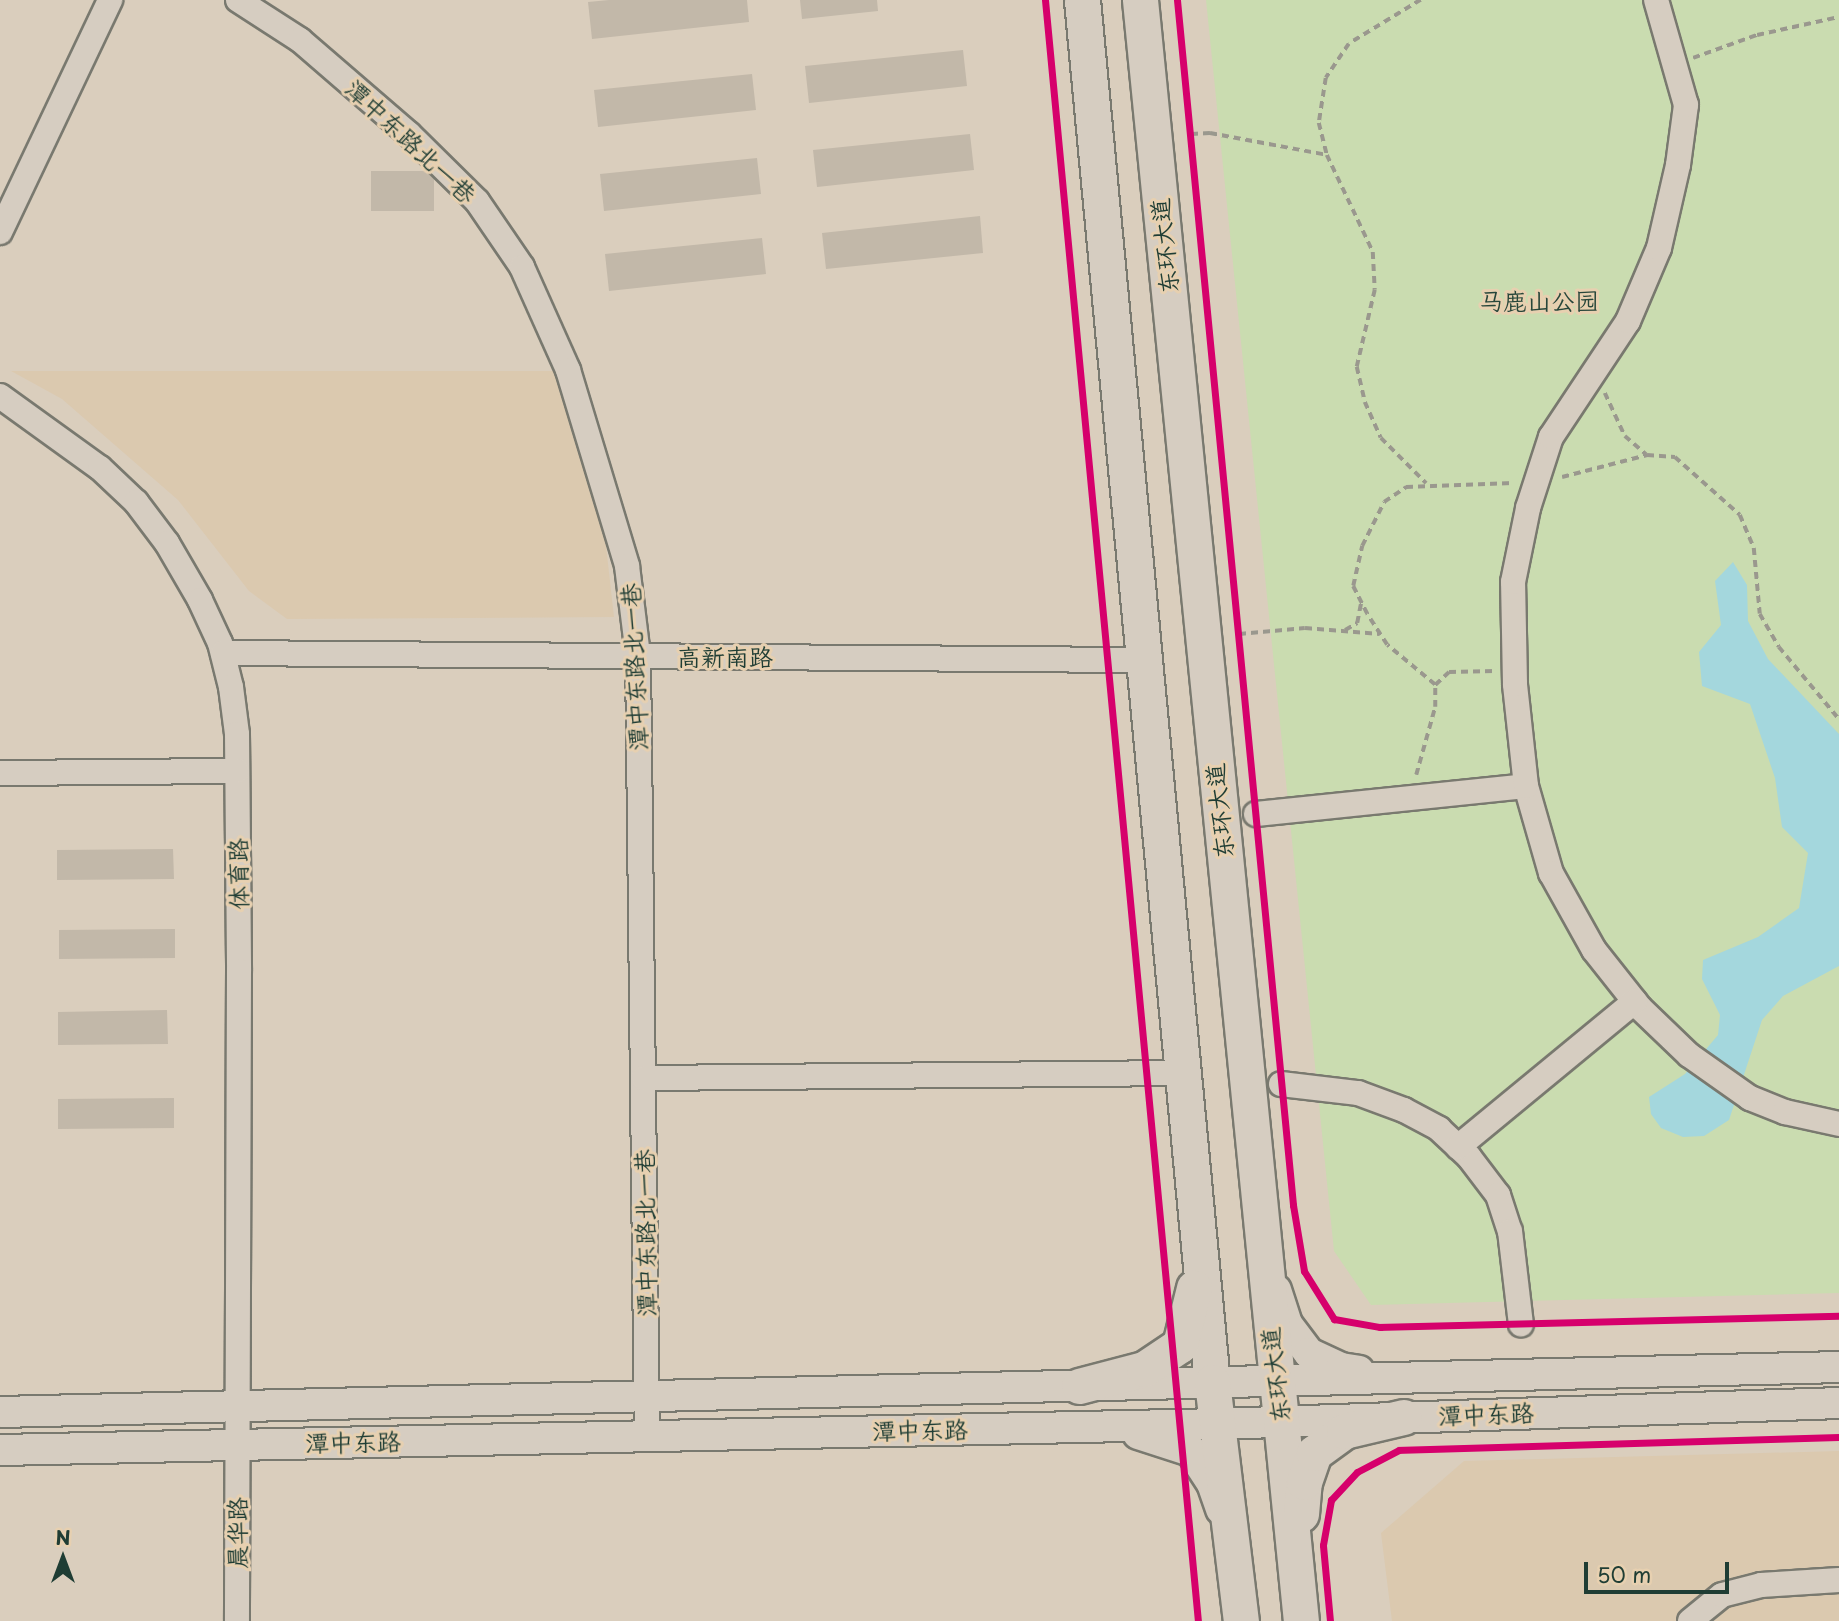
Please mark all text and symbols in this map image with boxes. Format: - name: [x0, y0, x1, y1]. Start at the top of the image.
- street label: 潭中东路北一巷: [340, 73, 482, 209]
- street label: 东环大道: [1145, 197, 1183, 295]
- park label: 马鹿山公园: [1479, 287, 1599, 315]
- street label: 潭中东路北一巷: [615, 582, 653, 752]
- street label: 高新南路: [677, 643, 773, 671]
- street label: 东环大道: [1200, 762, 1238, 860]
- street label: 体育路: [223, 838, 253, 910]
- street label: 潭中东路北一巷: [629, 1149, 661, 1317]
- street label: 东环大道: [1255, 1326, 1295, 1424]
- street label: 潭中东路: [1438, 1398, 1534, 1430]
- street label: 潭中东路: [872, 1415, 968, 1445]
- street label: 潭中东路: [305, 1427, 401, 1457]
- street label: 晨华路: [223, 1497, 251, 1569]
- north arrow: [28, 1523, 98, 1593]
- text: N: [55, 1523, 71, 1551]
- scale bar: [1587, 1548, 1732, 1592]
- text: 50 m: [1597, 1558, 1651, 1590]

